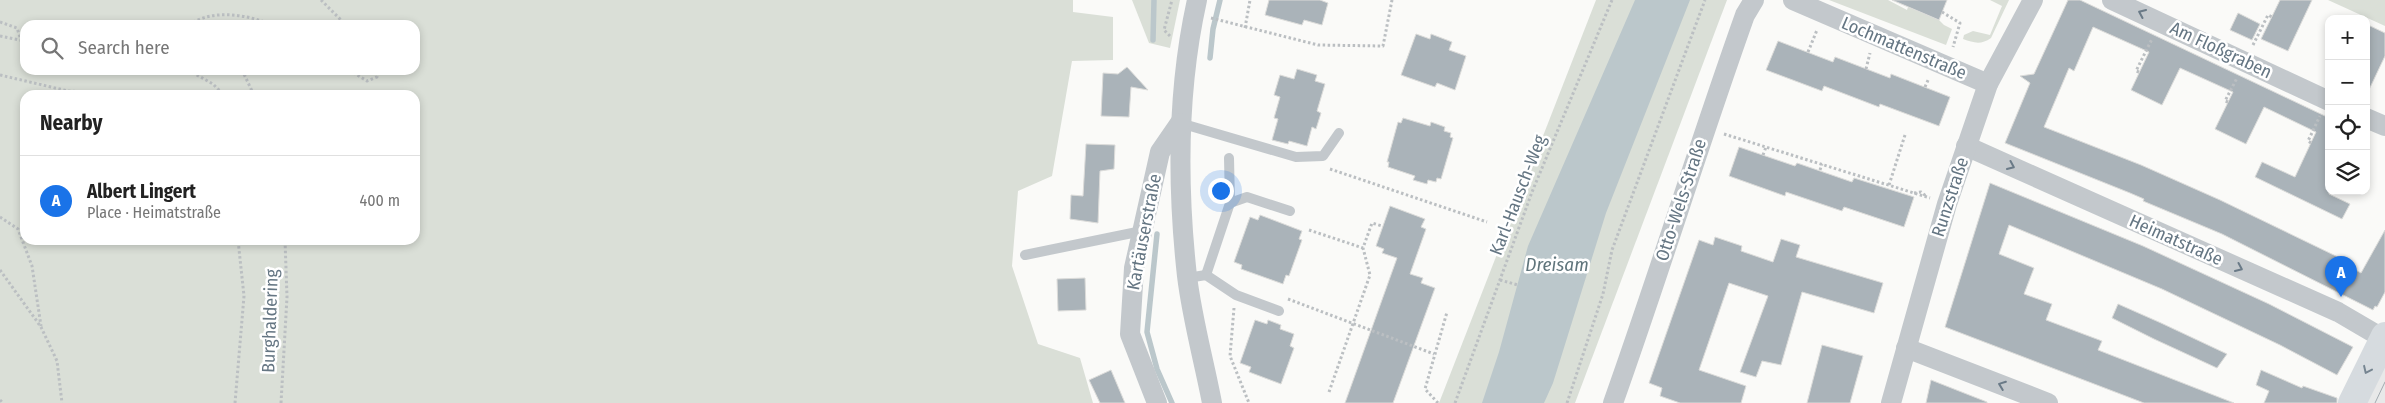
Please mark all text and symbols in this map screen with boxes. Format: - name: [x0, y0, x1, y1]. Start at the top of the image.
- one-way arrow: [2138, 9, 2147, 20]
- street label: Lochmattenstraße: [1838, 12, 1970, 84]
- map controls: [2325, 15, 2370, 195]
- button: +: [2325, 15, 2370, 60]
- street label: Am Floßgraben: [2167, 17, 2275, 83]
- search box: [20, 20, 420, 75]
- icon: search: [38, 34, 66, 62]
- text: Search here: [78, 36, 170, 59]
- button: −: [2325, 60, 2370, 105]
- button: locate: [2325, 105, 2370, 150]
- text: Nearby: [40, 110, 102, 136]
- street label: Karl-Hausch-Weg: [1485, 131, 1551, 258]
- street label: Otto-Wels-Straße: [1651, 136, 1711, 264]
- button: layers: [2325, 150, 2370, 195]
- street label: Runzstraße: [1927, 154, 1973, 240]
- one-way arrow: [2006, 159, 2015, 170]
- street label: Kartäuserstraße: [1122, 172, 1166, 292]
- your location: [1208, 178, 1234, 204]
- text: Albert Lingert: [87, 180, 196, 203]
- text: A: [52, 191, 60, 210]
- text: 400 m: [360, 191, 400, 210]
- text: Place · Heimatstraße: [87, 203, 221, 222]
- street label: Heimatstraße: [2126, 210, 2226, 270]
- water label: Dreisam: [1525, 253, 1589, 276]
- pin: A: [2325, 256, 2357, 297]
- one-way arrow: [2234, 261, 2243, 272]
- street label: Burghaldering: [257, 268, 283, 373]
- one-way arrow: [2363, 365, 2374, 374]
- one-way arrow: [1998, 381, 2007, 391]

